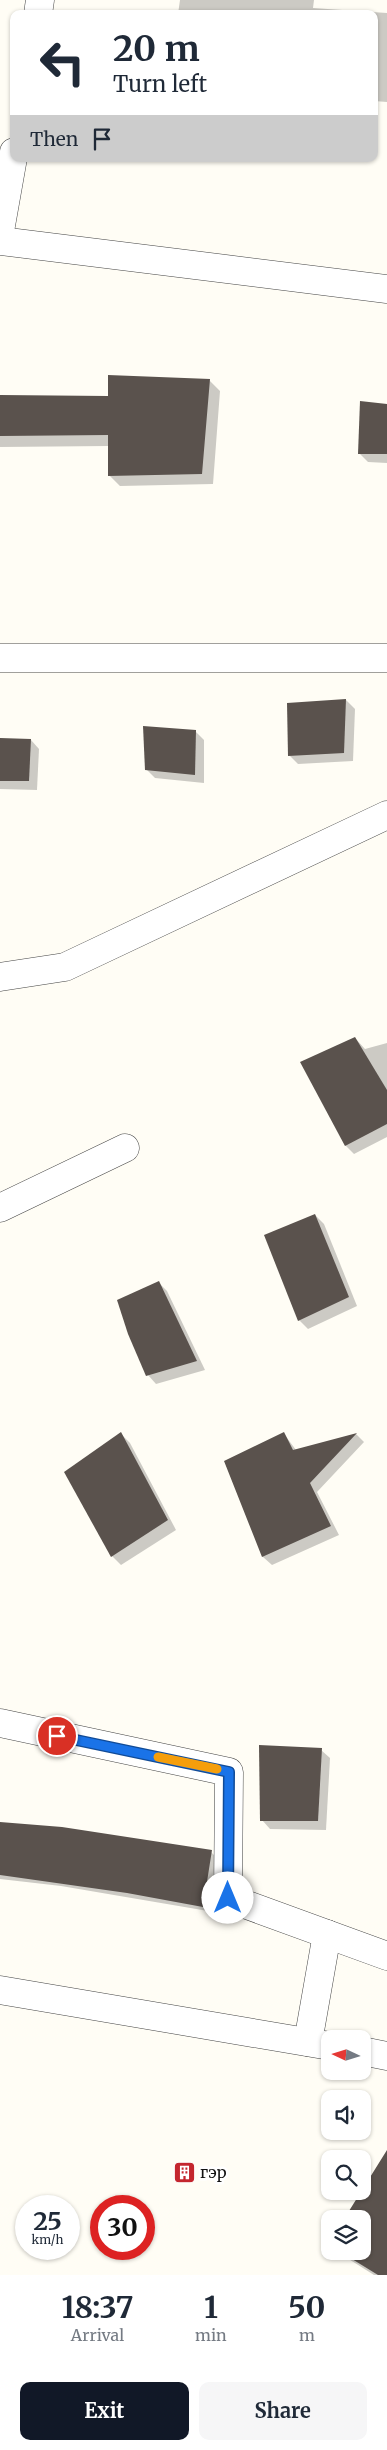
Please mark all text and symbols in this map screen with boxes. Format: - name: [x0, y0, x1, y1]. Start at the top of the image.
- text: 20 m: [113, 27, 200, 71]
- icon: left: [30, 30, 95, 95]
- text: Turn left: [113, 70, 207, 98]
- icon: arrive: [88, 125, 116, 153]
- text: Then: [30, 127, 78, 151]
- pin: [36, 1715, 78, 1757]
- icon: arrive: [43, 1722, 71, 1750]
- position arrow: [201, 1871, 253, 1923]
- north arrow: [321, 2030, 371, 2080]
- map controls: [321, 2030, 371, 2260]
- button: sound: [321, 2090, 371, 2140]
- button: search: [321, 2150, 371, 2200]
- building icon: гэр: [172, 2160, 196, 2184]
- place label: гэр: [200, 2162, 227, 2182]
- speed limit sign: 30: [90, 2195, 155, 2260]
- text: 25: [33, 2205, 62, 2237]
- button: layers: [321, 2210, 371, 2260]
- text: km/h: [32, 2232, 63, 2247]
- text: 18:37: [62, 2288, 133, 2326]
- text: 1: [204, 2288, 218, 2326]
- text: 50: [288, 2288, 325, 2326]
- text: Arrival: [71, 2325, 124, 2345]
- text: min: [195, 2325, 227, 2345]
- text: m: [299, 2325, 315, 2345]
- button: Exit: [20, 2382, 189, 2440]
- button: Share: [199, 2382, 367, 2440]

